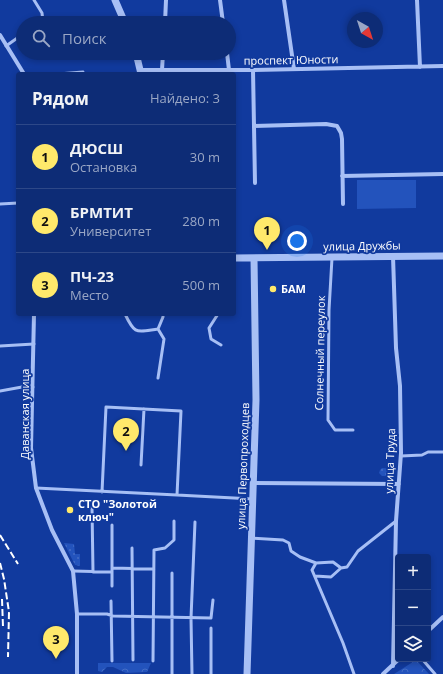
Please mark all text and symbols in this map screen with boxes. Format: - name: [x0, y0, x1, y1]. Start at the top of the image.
- north arrow: [347, 12, 383, 48]
- search box: [16, 16, 236, 60]
- icon: search: [30, 27, 52, 49]
- text: Поиск: [62, 28, 106, 48]
- street label: проспект Юности: [244, 51, 338, 68]
- text: Рядом: [32, 87, 89, 110]
- text: Найдено: 3: [150, 89, 220, 107]
- text: ДЮСШ: [70, 138, 123, 158]
- text: 1: [41, 148, 49, 166]
- text: 30 m: [190, 148, 220, 166]
- text: Остановка: [70, 158, 137, 176]
- text: БРМТИТ: [70, 202, 133, 222]
- text: 2: [41, 212, 49, 230]
- text: 280 m: [182, 212, 220, 230]
- pin: 1: [254, 217, 280, 250]
- text: Университет: [70, 222, 151, 240]
- your location: [287, 231, 307, 251]
- street label: улица Дружбы: [323, 237, 401, 254]
- text: ПЧ-23: [70, 266, 114, 286]
- text: 3: [41, 276, 49, 294]
- text: 500 m: [182, 276, 220, 294]
- place label: БАМ: [281, 281, 306, 296]
- marker: БАМ: [268, 284, 278, 294]
- text: Место: [70, 286, 109, 304]
- street label: Солнечный переулок: [311, 295, 328, 411]
- street label: Даванская улица: [17, 369, 32, 459]
- street label: улица Первопроходцев: [233, 402, 252, 530]
- pin: 2: [113, 418, 139, 451]
- street label: улица Труда: [381, 428, 398, 494]
- place label: СТО "Золотой ключ": [78, 496, 157, 524]
- marker: СТО "Золотой ключ": [65, 505, 75, 515]
- map controls: [395, 554, 431, 662]
- button: +: [395, 554, 431, 590]
- button: −: [395, 590, 431, 626]
- pin: 3: [43, 626, 69, 659]
- button: layers: [395, 626, 431, 662]

